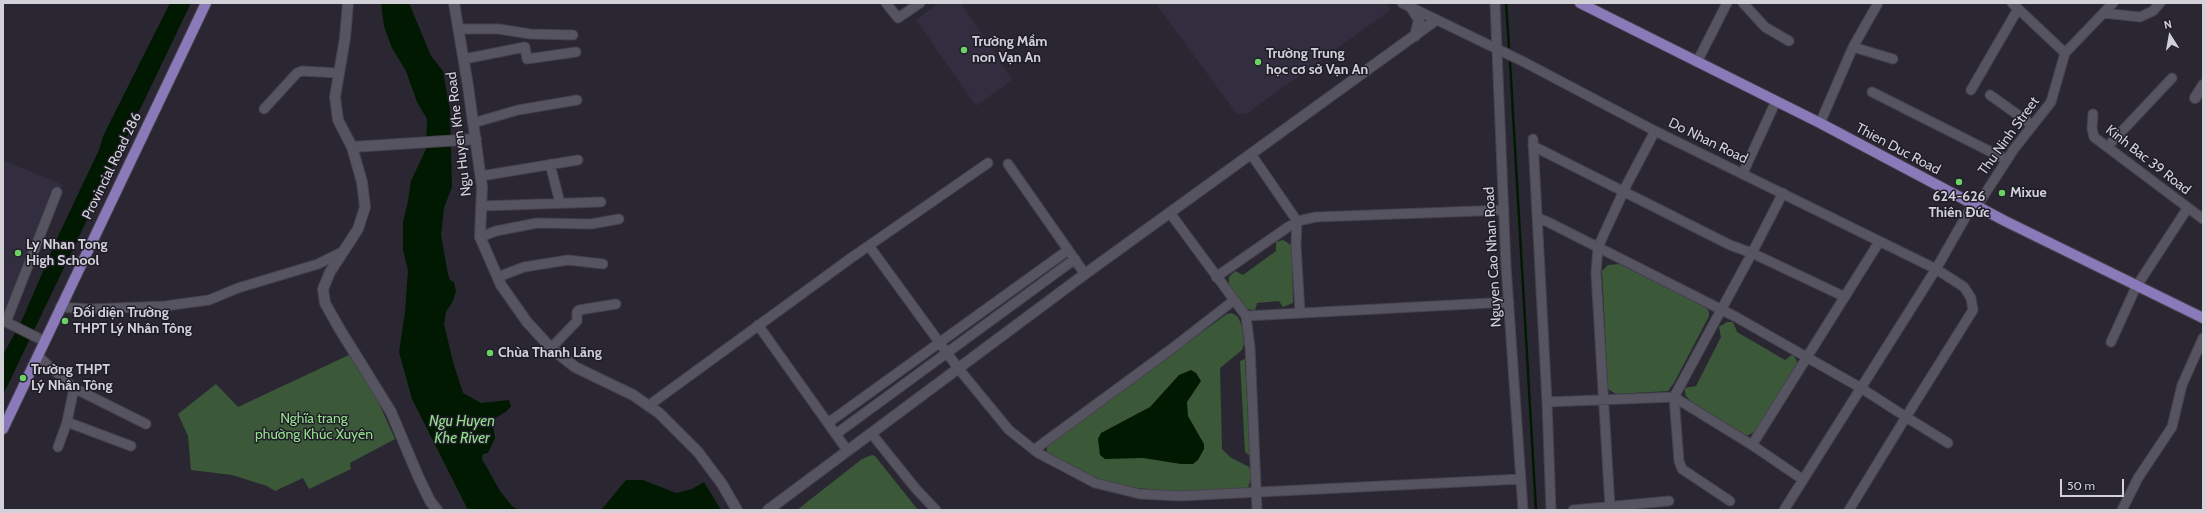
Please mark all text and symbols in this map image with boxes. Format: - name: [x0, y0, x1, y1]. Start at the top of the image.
- north arrow: [2150, 16, 2190, 56]
- text: N: [2163, 17, 2173, 32]
- place label: Trường Mầm non Vạn An: [972, 34, 1048, 66]
- marker: Trường Mầm non Vạn An: [959, 45, 969, 55]
- place label: Trường Trung học cơ sở Vạn An: [1266, 46, 1368, 78]
- marker: Trường Trung học cơ sở Vạn An: [1253, 57, 1263, 67]
- street label: Ngu Huyen Khe Road: [443, 71, 475, 197]
- street label: Thu Ninh Street: [1975, 94, 2043, 178]
- street label: Provincial Road 286: [79, 110, 145, 222]
- street label: Do Nhan Road: [1666, 115, 1750, 167]
- street label: Thien Duc Road: [1853, 120, 1943, 178]
- street label: Kinh Bac 39 Road: [2102, 122, 2194, 198]
- marker: 624-626 Thiên Đức: [1954, 177, 1964, 187]
- place label: Mixue: [2010, 185, 2047, 201]
- street label: Nguyen Cao Nhan Road: [1481, 186, 1505, 328]
- marker: Mixue: [1997, 188, 2007, 198]
- place label: 624-626 Thiên Đức: [1928, 189, 1990, 222]
- place label: Ly Nhan Tong High School: [26, 237, 108, 270]
- marker: Ly Nhan Tong High School: [13, 248, 23, 258]
- place label: Đối diện Trường THPT Lý Nhân Tông: [73, 305, 192, 338]
- marker: Đối diện Trường THPT Lý Nhân Tông: [60, 316, 70, 326]
- place label: Chùa Thanh Lãng: [498, 345, 602, 361]
- marker: Chùa Thanh Lãng: [485, 348, 495, 358]
- place label: Trường THPT Lý Nhân Tông: [31, 362, 113, 394]
- marker: Trường THPT Lý Nhân Tông: [18, 373, 28, 383]
- park label: Nghĩa trang phường Khúc Xuyên: [255, 411, 373, 444]
- water label: Ngu Huyen Khe River: [429, 413, 495, 448]
- scale bar: [2062, 471, 2126, 497]
- text: 50 m: [2067, 478, 2095, 493]

